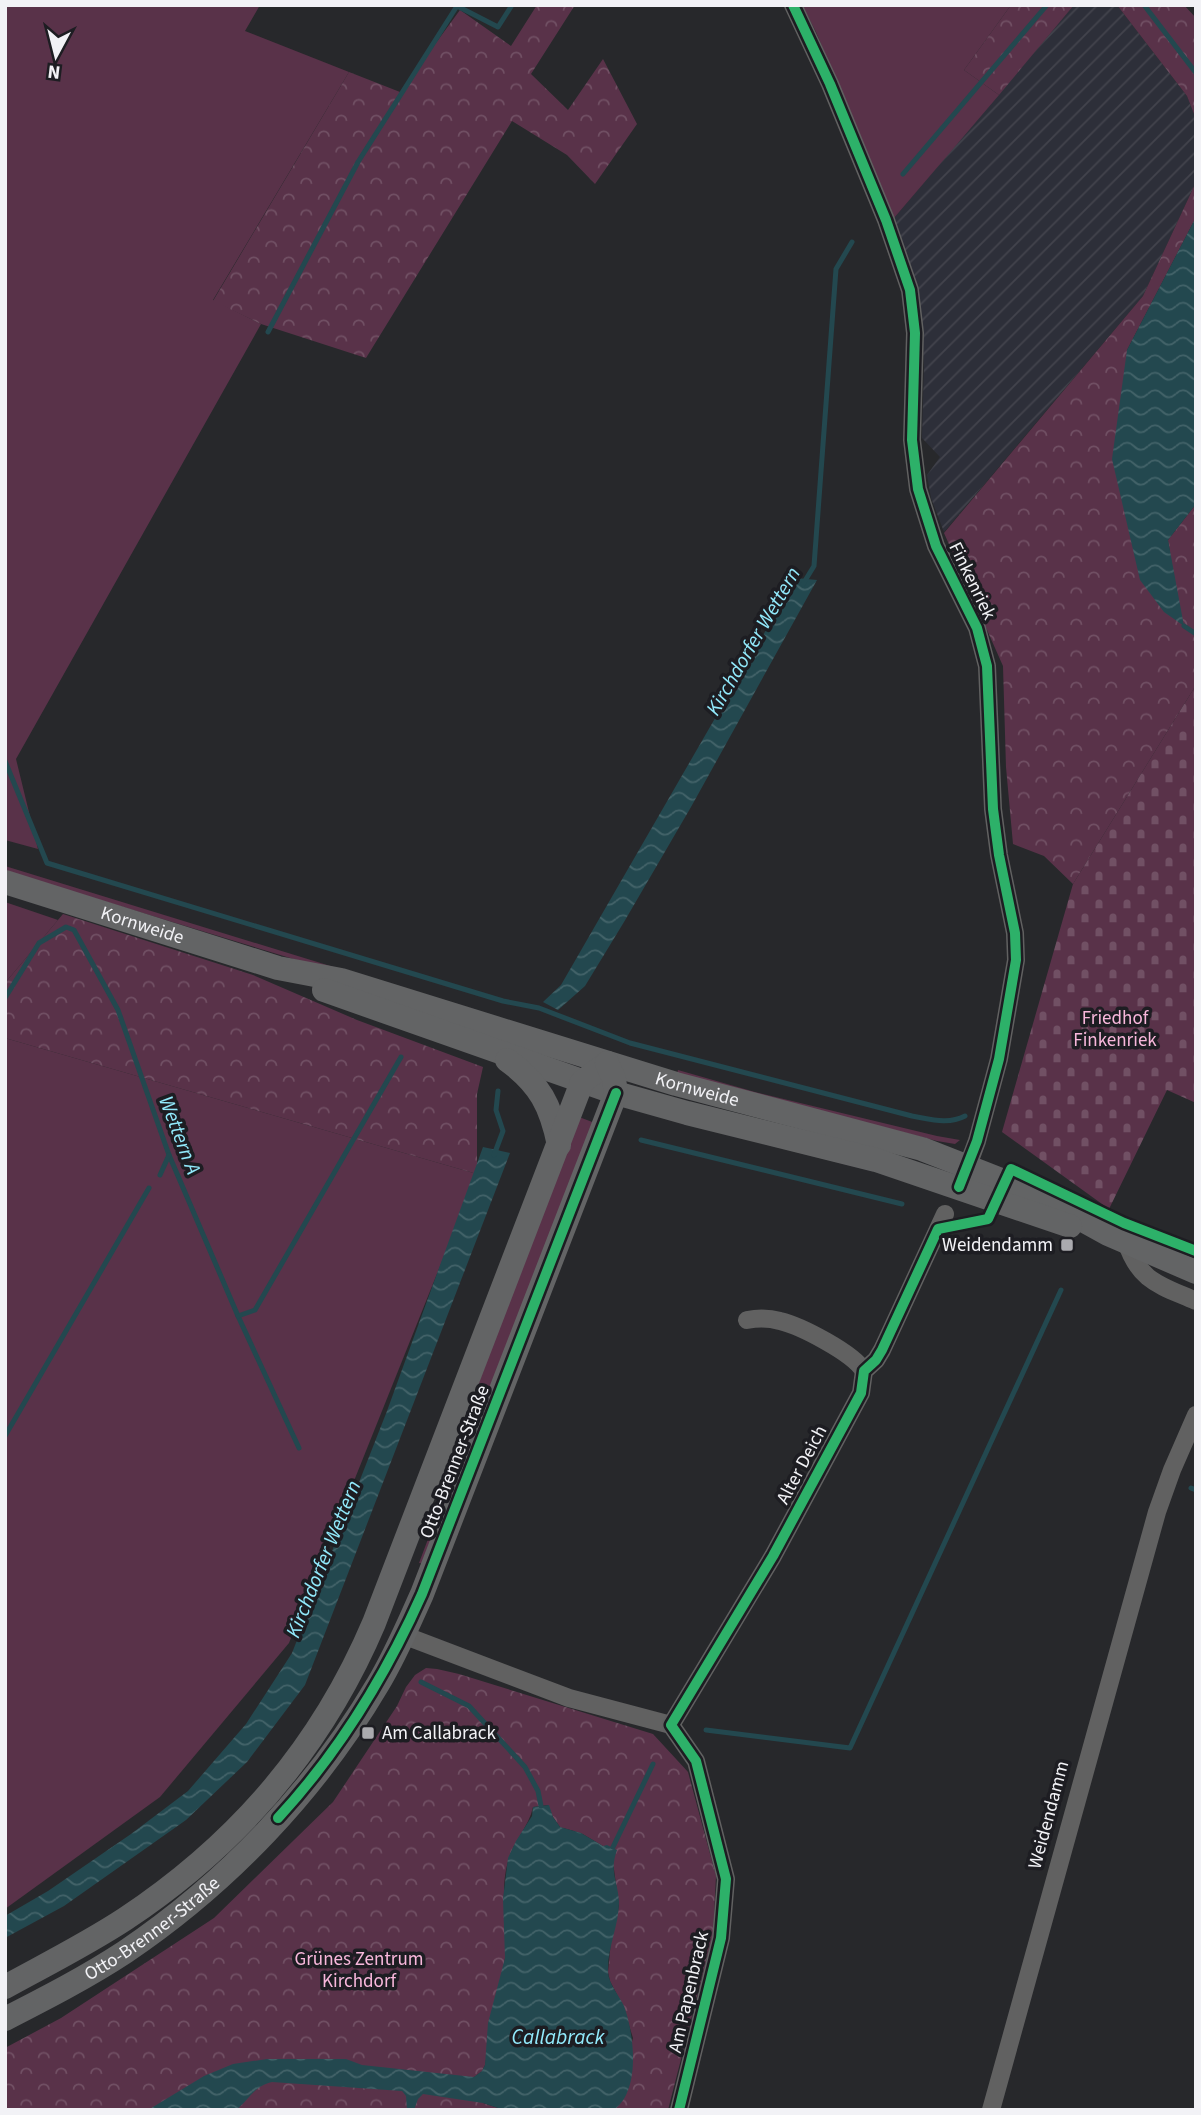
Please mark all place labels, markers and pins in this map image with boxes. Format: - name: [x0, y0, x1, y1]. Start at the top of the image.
- place label: Weidendamm: [942, 1232, 1053, 1259]
- marker: Weidendamm: [1059, 1237, 1075, 1253]
- place label: Am Callabrack: [382, 1720, 496, 1747]
- marker: Am Callabrack: [360, 1725, 376, 1741]

